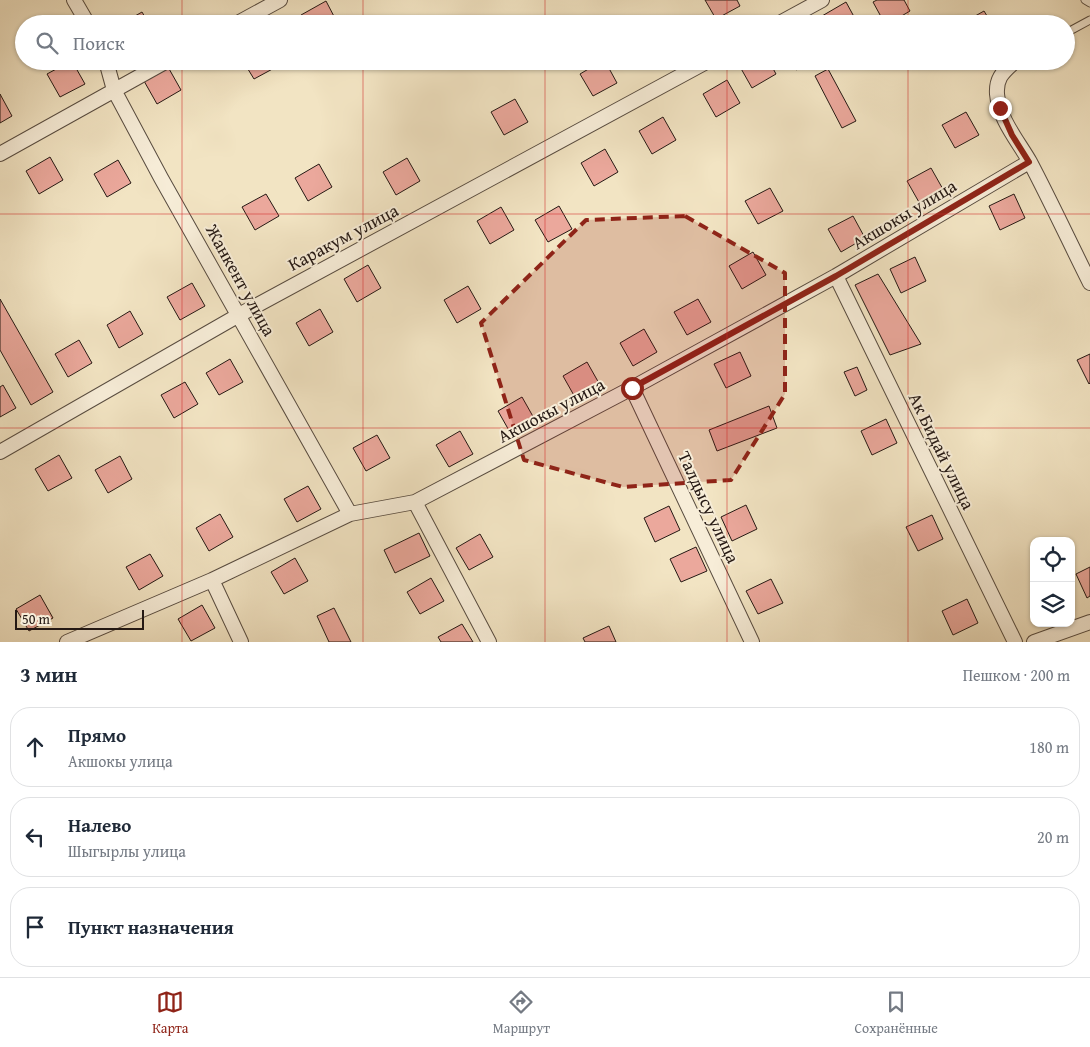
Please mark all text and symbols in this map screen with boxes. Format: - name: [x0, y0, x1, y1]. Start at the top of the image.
- search box: [15, 15, 1075, 70]
- icon: search: [33, 29, 61, 57]
- text: Поиск: [73, 29, 125, 57]
- route end: [989, 97, 1012, 120]
- street label: Акшокы улица: [847, 172, 962, 256]
- street label: Каракум улица: [283, 196, 404, 278]
- street label: Жанкент улица: [199, 218, 283, 341]
- street label: Акшокы улица: [493, 370, 610, 450]
- route start: [621, 377, 644, 400]
- street label: Ак Бидай улица: [902, 388, 982, 514]
- street label: Талдысу улица: [671, 447, 747, 568]
- map controls: [1030, 537, 1075, 627]
- button: locate: [1030, 537, 1075, 582]
- button: layers: [1030, 582, 1075, 627]
- scale bar: [15, 607, 144, 630]
- text: 50 m: [22, 609, 50, 629]
- text: 3 мин: [20, 659, 77, 690]
- text: Пешком · 200 m: [963, 663, 1070, 687]
- text: Прямо: [68, 721, 126, 749]
- icon: ahead: [21, 733, 49, 761]
- text: 180 m: [1029, 735, 1069, 759]
- text: Акшокы улица: [68, 749, 173, 773]
- text: Налево: [68, 811, 131, 839]
- icon: left: [21, 823, 49, 851]
- text: 20 m: [1037, 825, 1069, 849]
- text: Шыгырлы улица: [68, 839, 186, 863]
- icon: arrive: [21, 913, 49, 941]
- text: Пункт назначения: [68, 913, 234, 941]
- tab: Карта: [152, 988, 188, 1038]
- tab: Маршрут: [493, 988, 550, 1038]
- tab: Сохранённые: [854, 988, 938, 1038]

